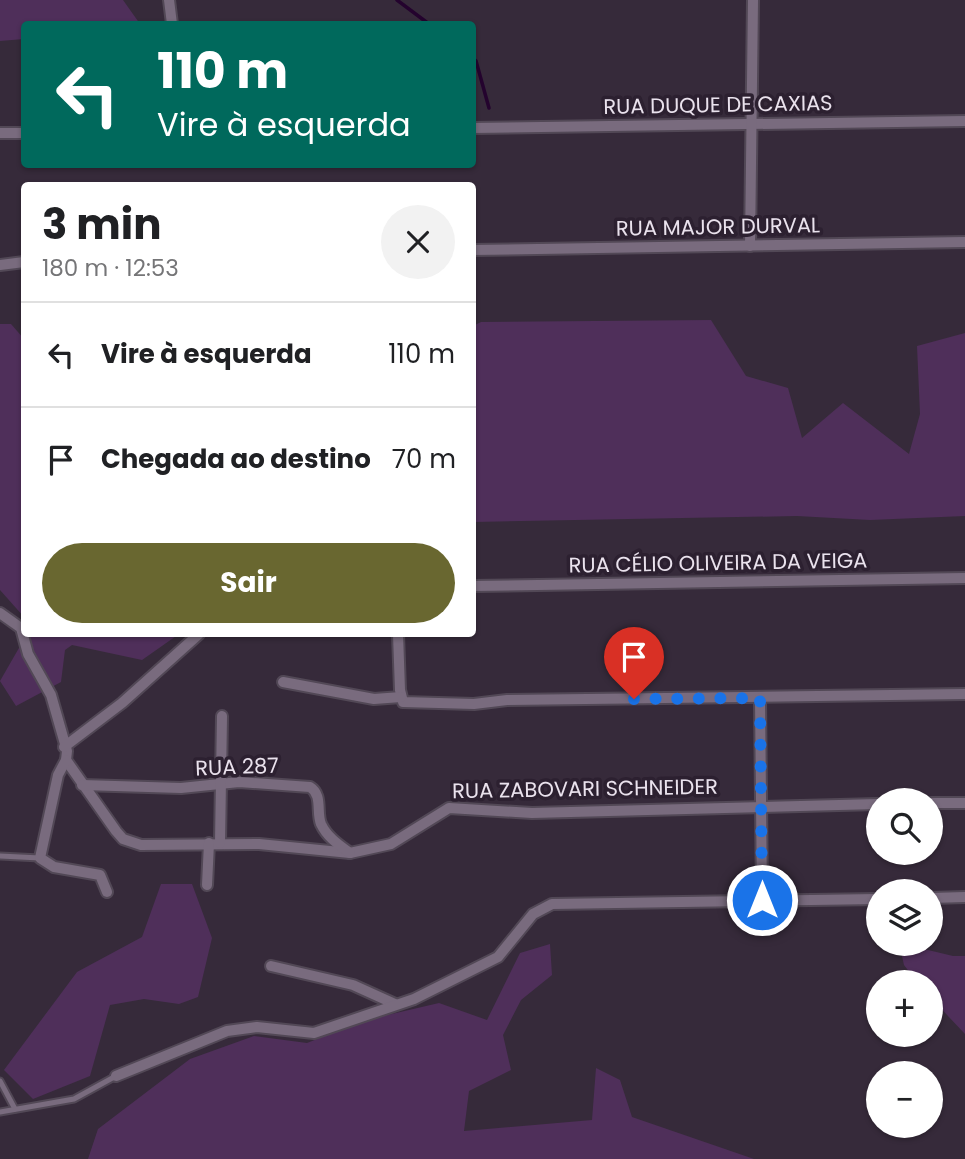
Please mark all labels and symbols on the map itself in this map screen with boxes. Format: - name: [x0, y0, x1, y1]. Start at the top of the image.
- street label: RUA DUQUE DE CAXIAS: [603, 88, 833, 121]
- street label: RUA MAJOR DURVAL: [616, 210, 820, 243]
- street label: RUA CÉLIO OLIVEIRA DA VEIGA: [568, 545, 868, 580]
- pin: [604, 627, 664, 699]
- street label: RUA 287: [195, 751, 279, 782]
- street label: RUA ZABOVARI SCHNEIDER: [452, 772, 718, 805]
- position arrow: [725, 863, 799, 937]

